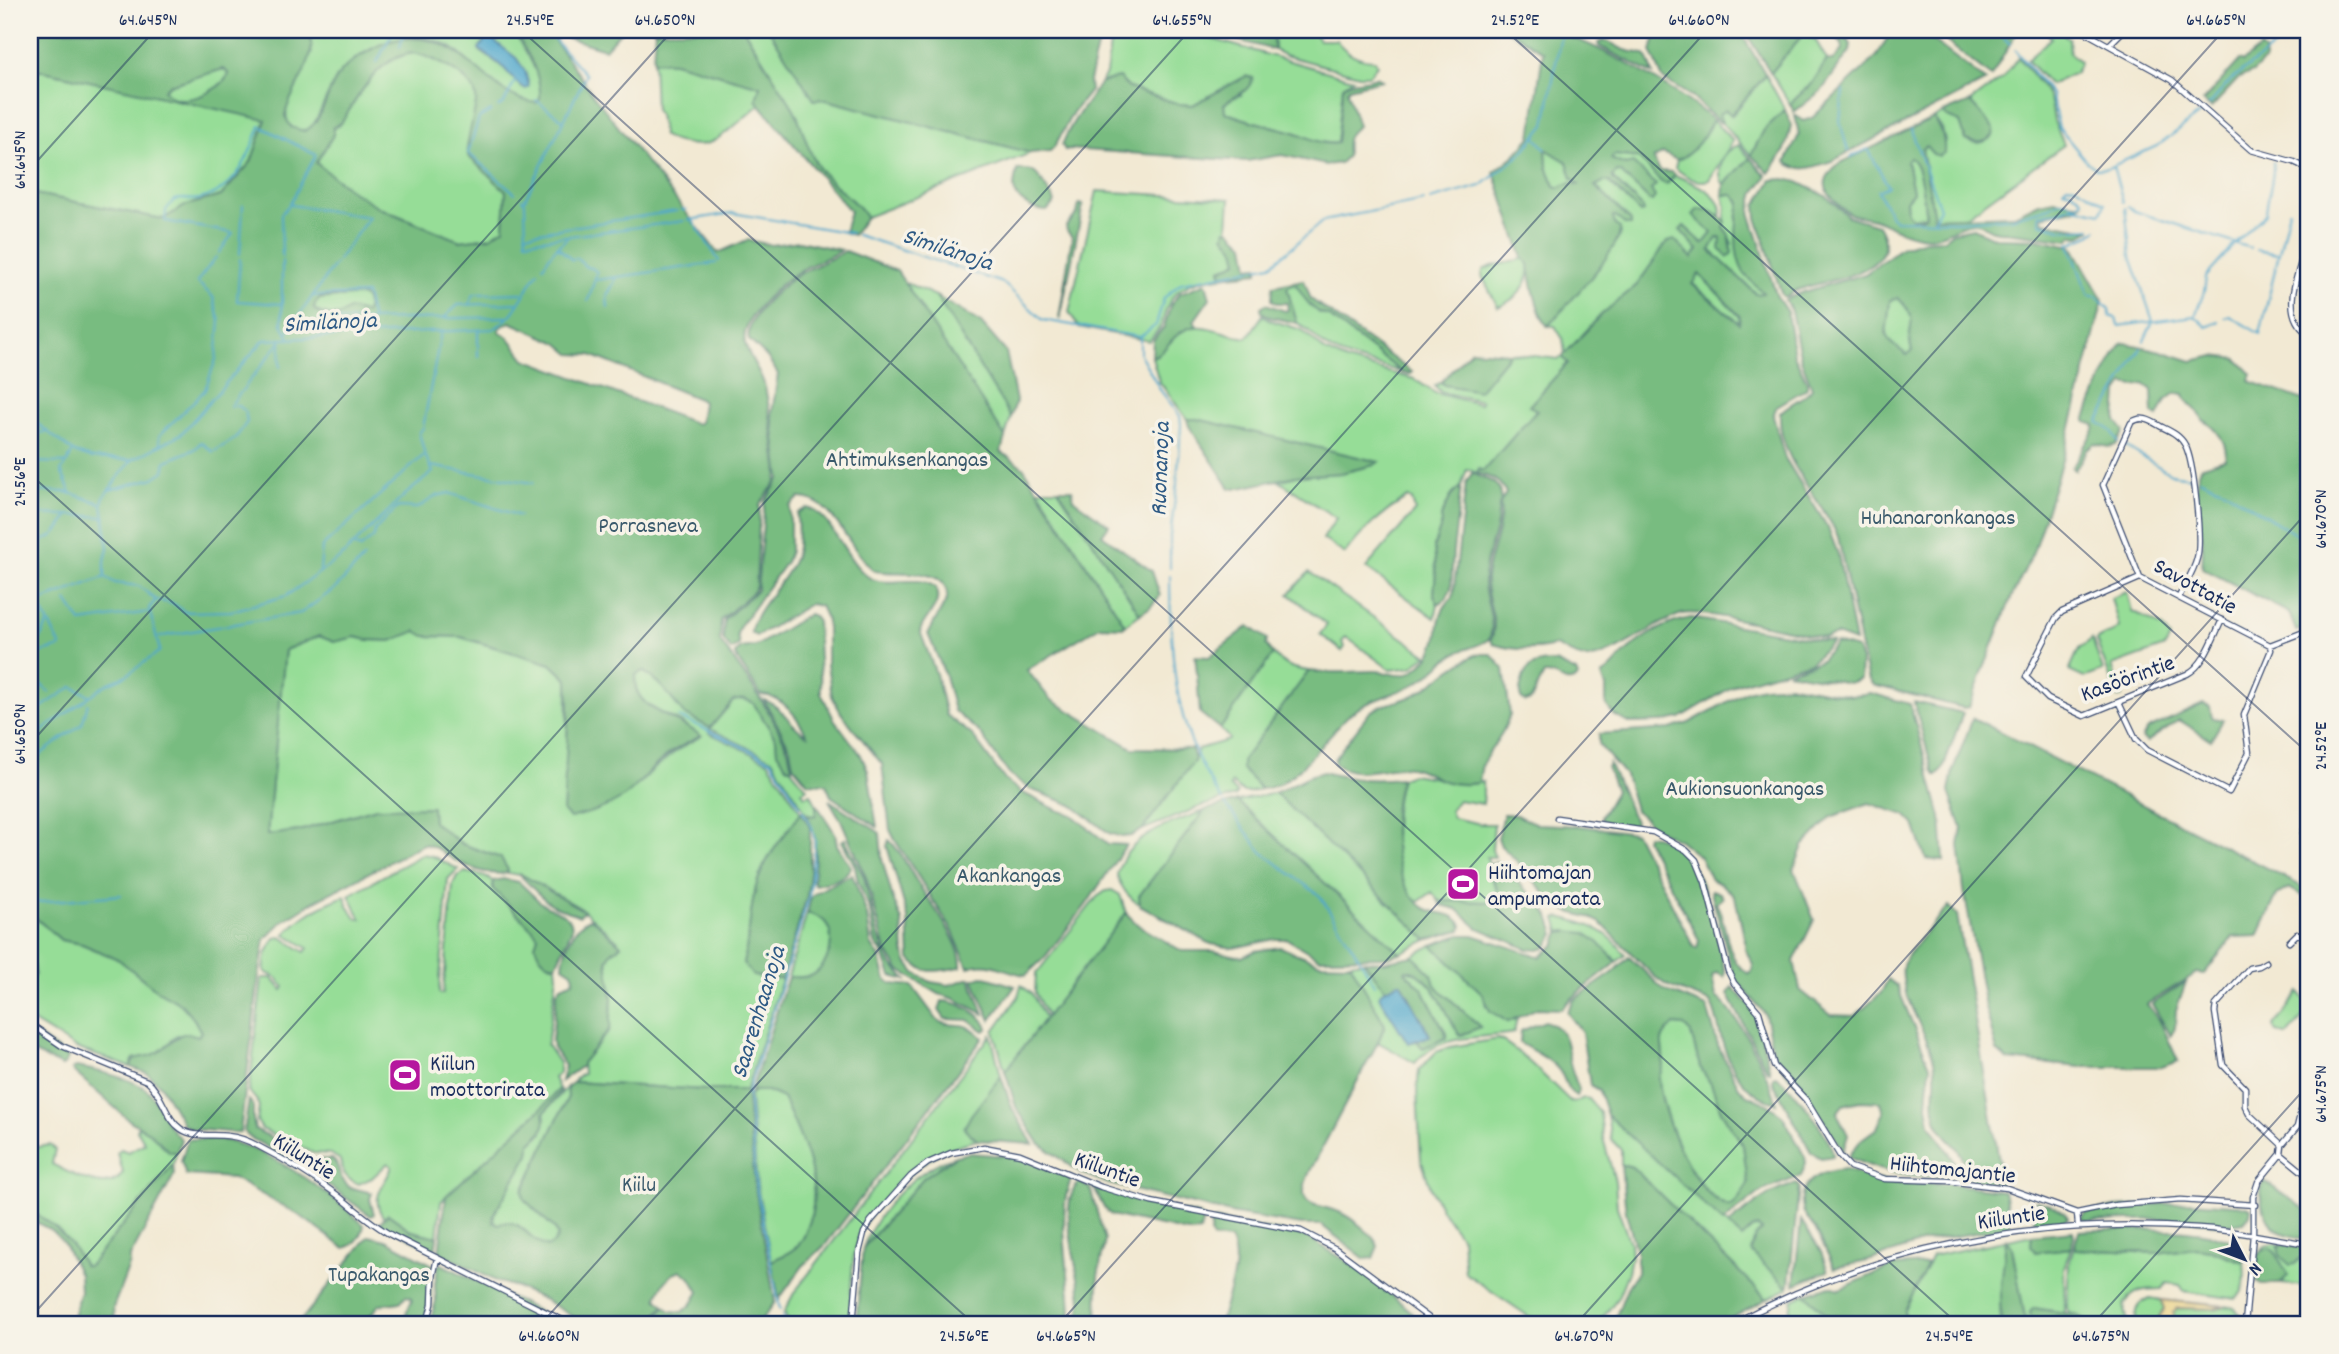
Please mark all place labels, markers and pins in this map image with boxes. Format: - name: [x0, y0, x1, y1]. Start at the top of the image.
- place label: Hiihtomajan ampumarata: [1488, 858, 1601, 917]
- sports icon: Hiihtomajan ampumarata: [1444, 865, 1482, 903]
- place label: Kiilun moottorirata: [430, 1049, 546, 1108]
- sports icon: Kiilun moottorirata: [386, 1056, 424, 1094]

